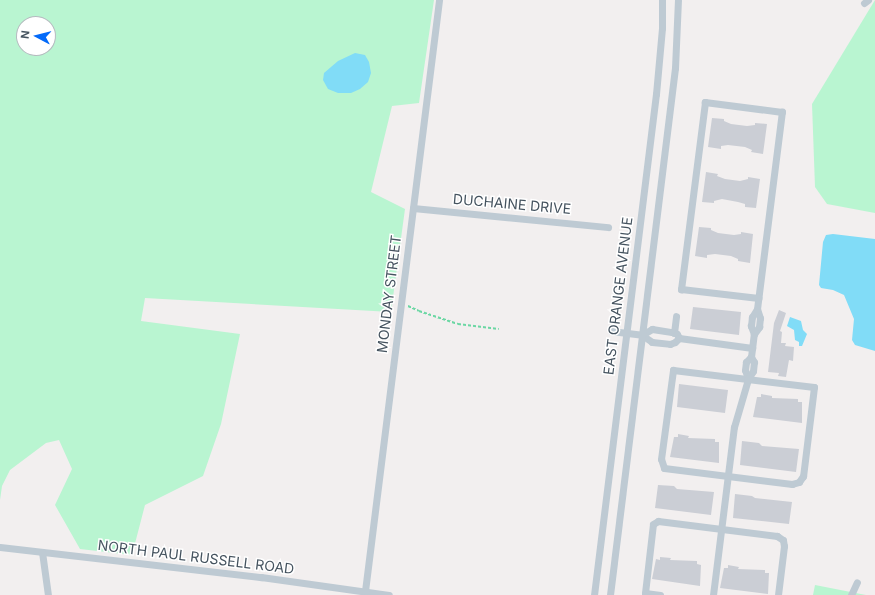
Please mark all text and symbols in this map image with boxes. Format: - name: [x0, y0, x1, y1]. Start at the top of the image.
- north arrow: [16, 16, 56, 56]
- text: N: [18, 30, 33, 40]
- street label: DUCHAINE DRIVE: [452, 190, 572, 218]
- street label: EAST ORANGE AVENUE: [600, 216, 636, 376]
- street label: MONDAY STREET: [373, 234, 405, 354]
- street label: NORTH PAUL RUSSELL ROAD: [97, 537, 295, 577]

